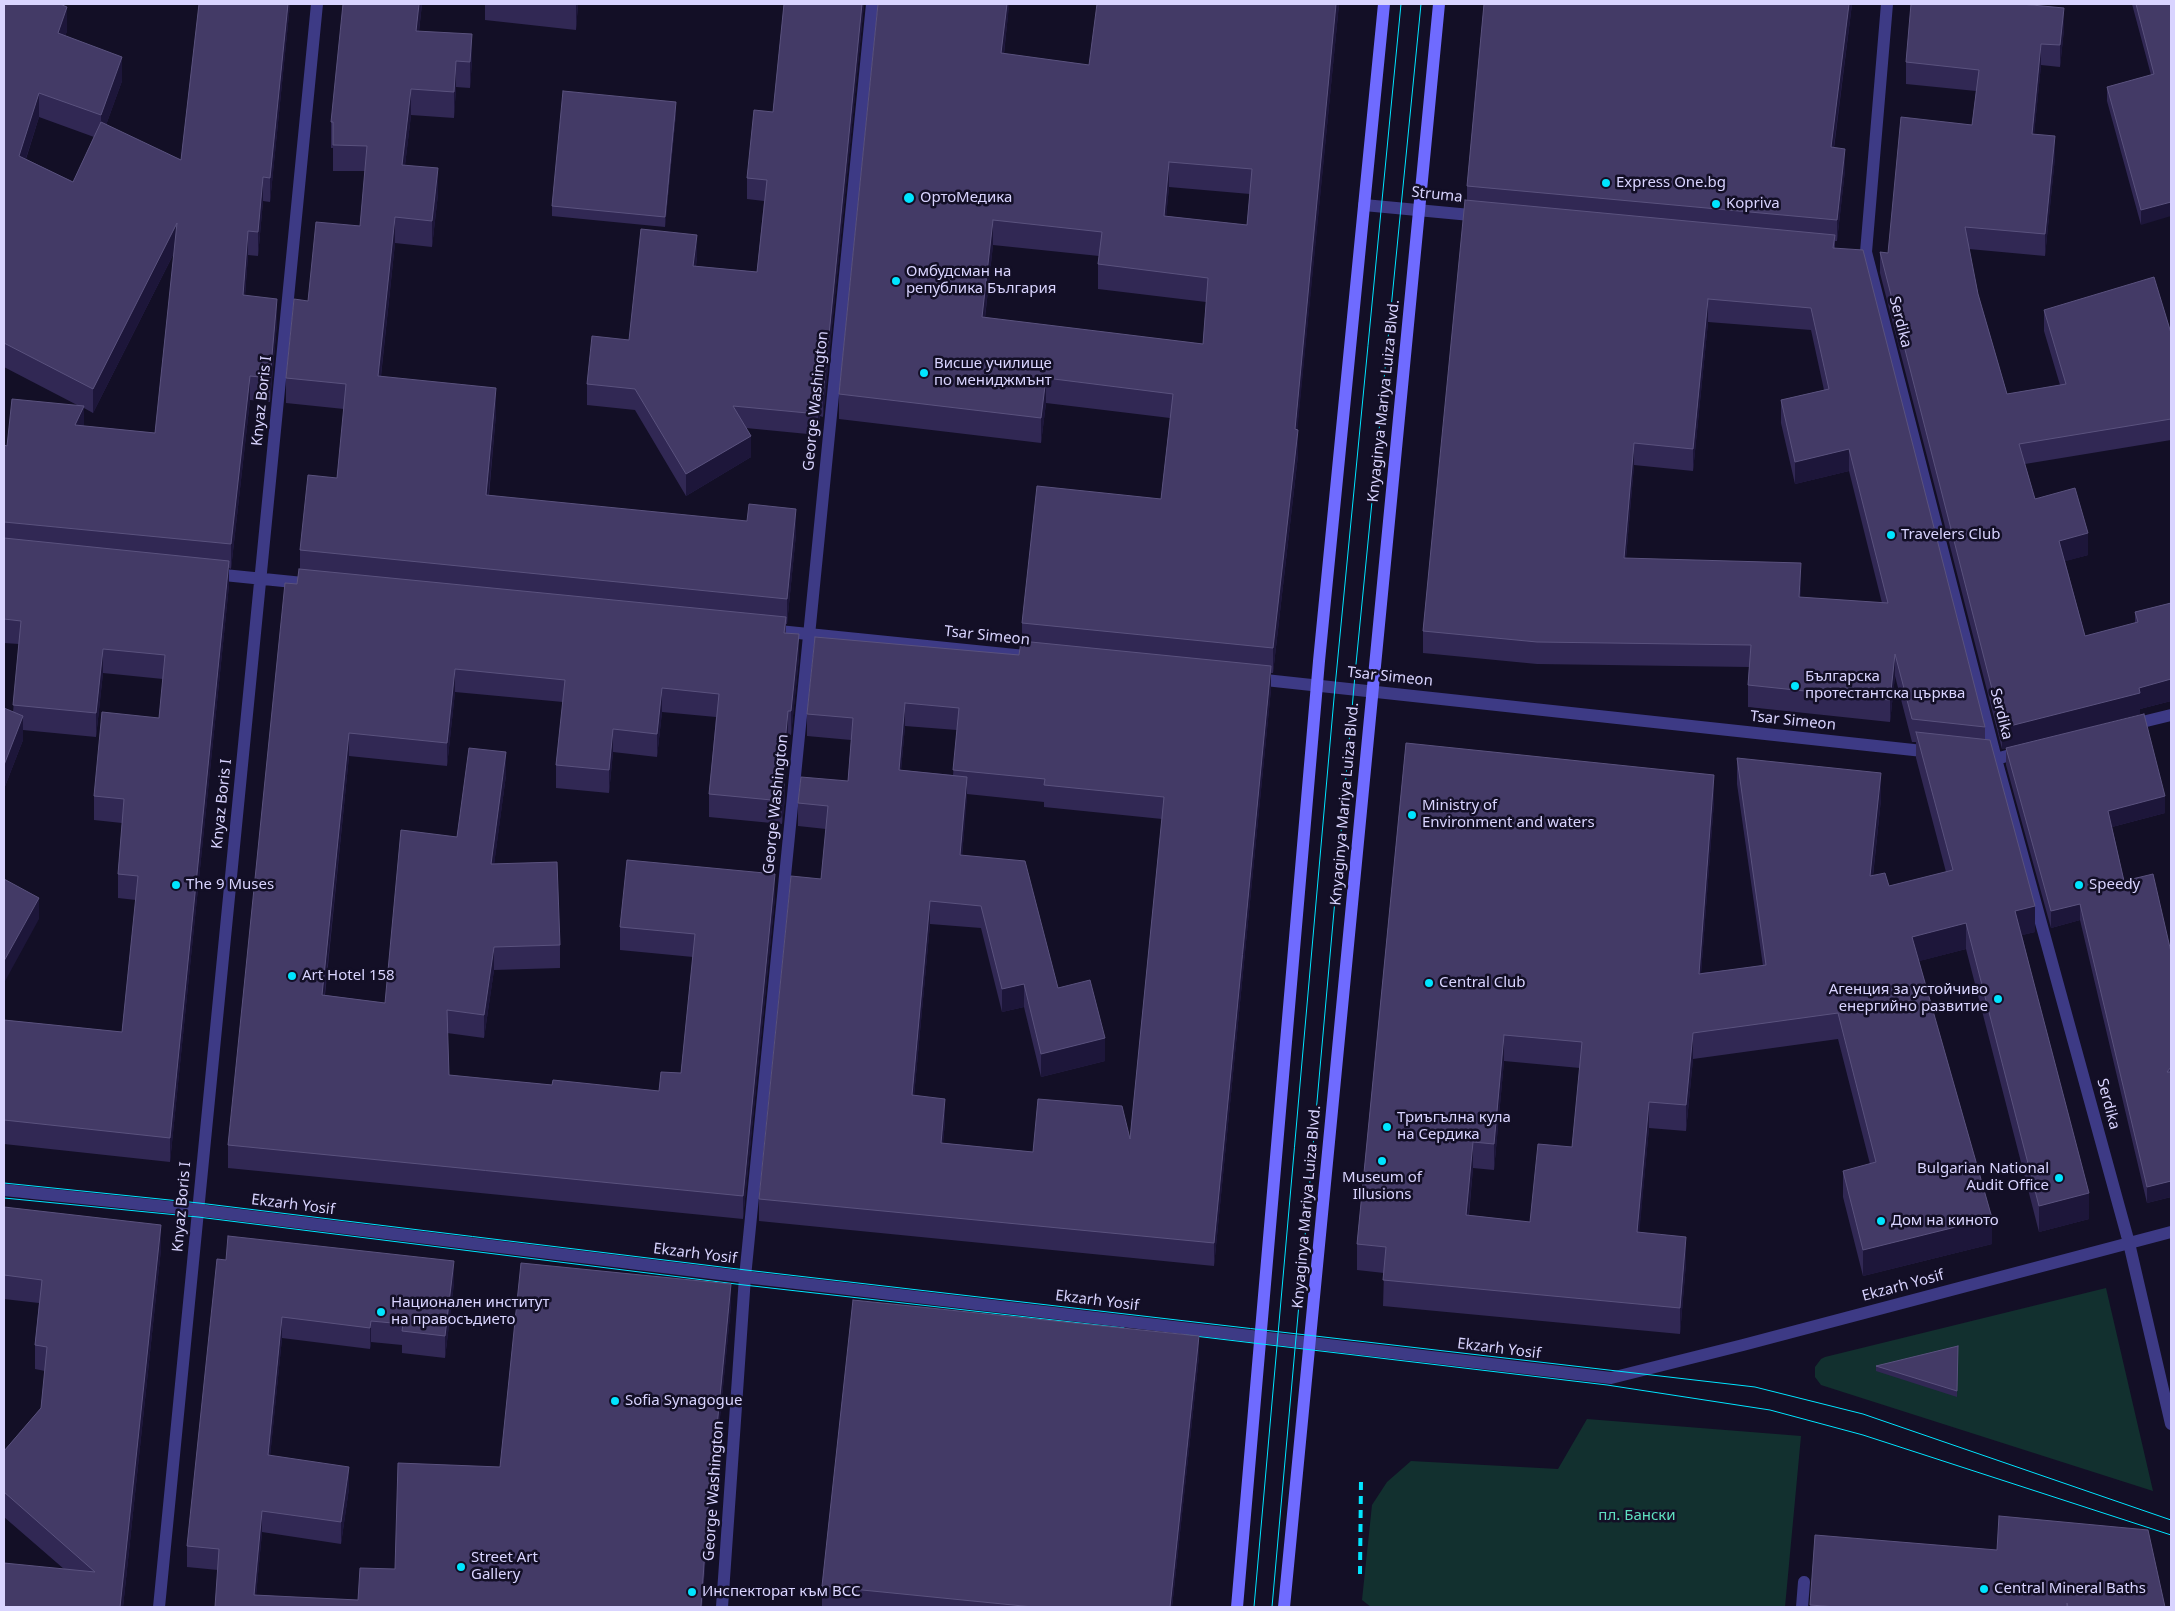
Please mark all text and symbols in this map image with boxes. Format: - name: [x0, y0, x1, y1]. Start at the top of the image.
- place label: Express One.bg: [1616, 174, 1726, 192]
- marker: Express One.bg: [1600, 177, 1612, 189]
- street label: Struma: [1410, 183, 1464, 207]
- place label: ОртоМедика: [920, 189, 1012, 207]
- marker: ОртоМедика: [902, 191, 916, 205]
- place label: Kopriva: [1726, 195, 1780, 213]
- marker: Kopriva: [1710, 198, 1722, 210]
- place label: Омбудсман на република България: [906, 263, 1056, 298]
- marker: Омбудсман на република България: [890, 275, 902, 287]
- street label: Serdika: [1885, 295, 1915, 349]
- street label: Knyaginya Mariya Luiza Blvd.: [1364, 299, 1404, 503]
- street label: George Washington: [800, 330, 832, 472]
- street label: Knyaz Boris I: [248, 355, 276, 447]
- place label: Висше училище по мениджмънт: [934, 355, 1052, 390]
- marker: Висше училище по мениджмънт: [918, 367, 930, 379]
- place label: Travelers Club: [1901, 526, 2000, 544]
- marker: Travelers Club: [1885, 529, 1897, 541]
- street label: Tsar Simeon: [943, 623, 1031, 649]
- street label: Tsar Simeon: [1346, 664, 1434, 690]
- place label: Българска протестантска църква: [1805, 668, 1965, 703]
- marker: Българска протестантска църква: [1789, 680, 1801, 692]
- street label: Serdika: [1986, 687, 2016, 741]
- street label: Knyaginya Mariya Luiza Blvd.: [1327, 702, 1363, 906]
- street label: Tsar Simeon: [1749, 708, 1837, 734]
- street label: George Washington: [760, 733, 792, 875]
- street label: Knyaz Boris I: [208, 758, 236, 850]
- place label: Ministry of Environment and waters: [1422, 797, 1595, 832]
- marker: Ministry of Environment and waters: [1406, 809, 1418, 821]
- place label: The 9 Muses: [186, 876, 274, 894]
- place label: Speedy: [2089, 876, 2140, 894]
- marker: The 9 Muses: [170, 879, 182, 891]
- marker: Speedy: [2073, 879, 2085, 891]
- place label: Art Hotel 158: [302, 967, 395, 985]
- marker: Art Hotel 158: [286, 970, 298, 982]
- place label: Central Club: [1439, 974, 1526, 992]
- marker: Central Club: [1423, 977, 1435, 989]
- place label: Агенция за устойчиво енергийно развитие: [1829, 981, 1988, 1016]
- marker: Агенция за устойчиво енергийно развитие: [1992, 993, 2004, 1005]
- street label: Serdika: [2093, 1077, 2123, 1131]
- street label: Knyaginya Mariya Luiza Blvd.: [1289, 1105, 1325, 1309]
- place label: Триъгълна кула на Сердика: [1397, 1109, 1511, 1144]
- marker: Триъгълна кула на Сердика: [1381, 1121, 1393, 1133]
- marker: Museum of Illusions: [1376, 1155, 1388, 1167]
- place label: Bulgarian National Audit Office: [1917, 1160, 2049, 1195]
- street label: Knyaz Boris I: [169, 1161, 195, 1253]
- place label: Museum of Illusions: [1342, 1169, 1422, 1204]
- marker: Bulgarian National Audit Office: [2053, 1172, 2065, 1184]
- street label: Ekzarh Yosif: [250, 1191, 336, 1219]
- place label: Дом на киното: [1891, 1212, 1999, 1230]
- marker: Дом на киното: [1875, 1215, 1887, 1227]
- street label: Ekzarh Yosif: [652, 1240, 738, 1268]
- street label: Ekzarh Yosif: [1860, 1266, 1946, 1306]
- street label: Ekzarh Yosif: [1054, 1287, 1140, 1315]
- place label: Национален институт на правосъдието: [391, 1294, 549, 1329]
- marker: Национален институт на правосъдието: [375, 1306, 387, 1318]
- street label: Ekzarh Yosif: [1456, 1335, 1542, 1363]
- place label: Sofia Synagogue: [625, 1392, 742, 1410]
- marker: Sofia Synagogue: [609, 1395, 621, 1407]
- street label: George Washington: [700, 1420, 728, 1562]
- park label: пл. Бански: [1598, 1507, 1676, 1525]
- place label: Street Art Gallery: [471, 1549, 538, 1584]
- marker: Street Art Gallery: [455, 1561, 467, 1573]
- place label: Central Mineral Baths: [1994, 1580, 2146, 1598]
- place label: Инспекторат към ВСС: [702, 1583, 861, 1601]
- marker: Central Mineral Baths: [1978, 1583, 1990, 1595]
- marker: Инспекторат към ВСС: [686, 1586, 698, 1598]

